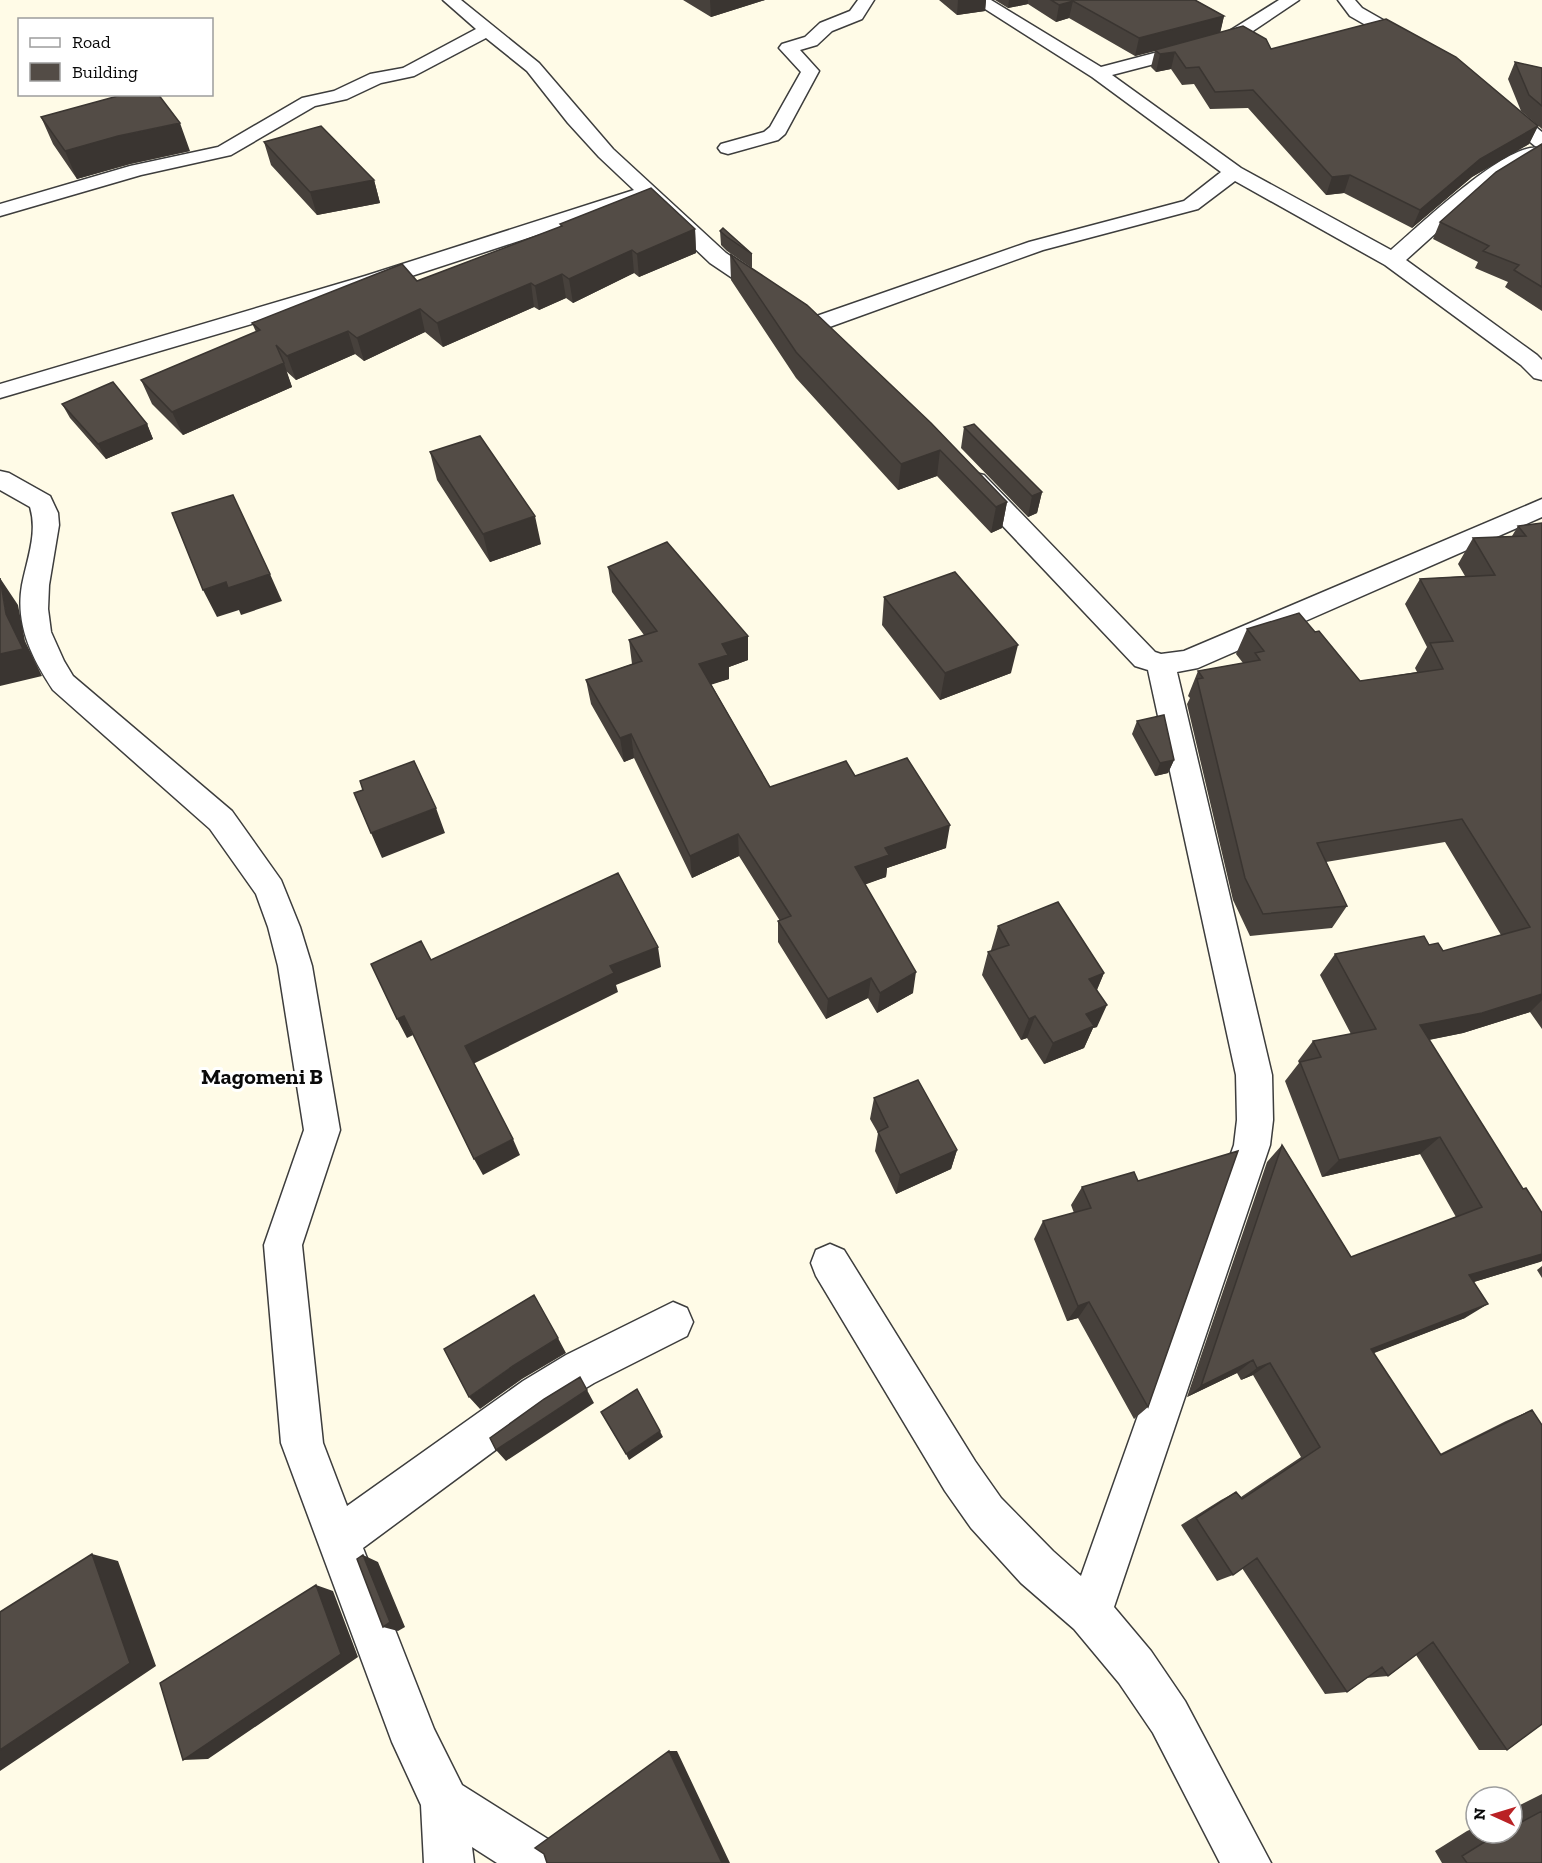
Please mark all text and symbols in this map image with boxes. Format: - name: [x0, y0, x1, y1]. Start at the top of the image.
- legend: [18, 18, 213, 96]
- text: Road: [72, 31, 111, 53]
- text: Building: [72, 61, 138, 83]
- district label: Magomeni B: [201, 1063, 323, 1090]
- north arrow: [1464, 1785, 1524, 1845]
- text: N: [1470, 1807, 1489, 1821]

